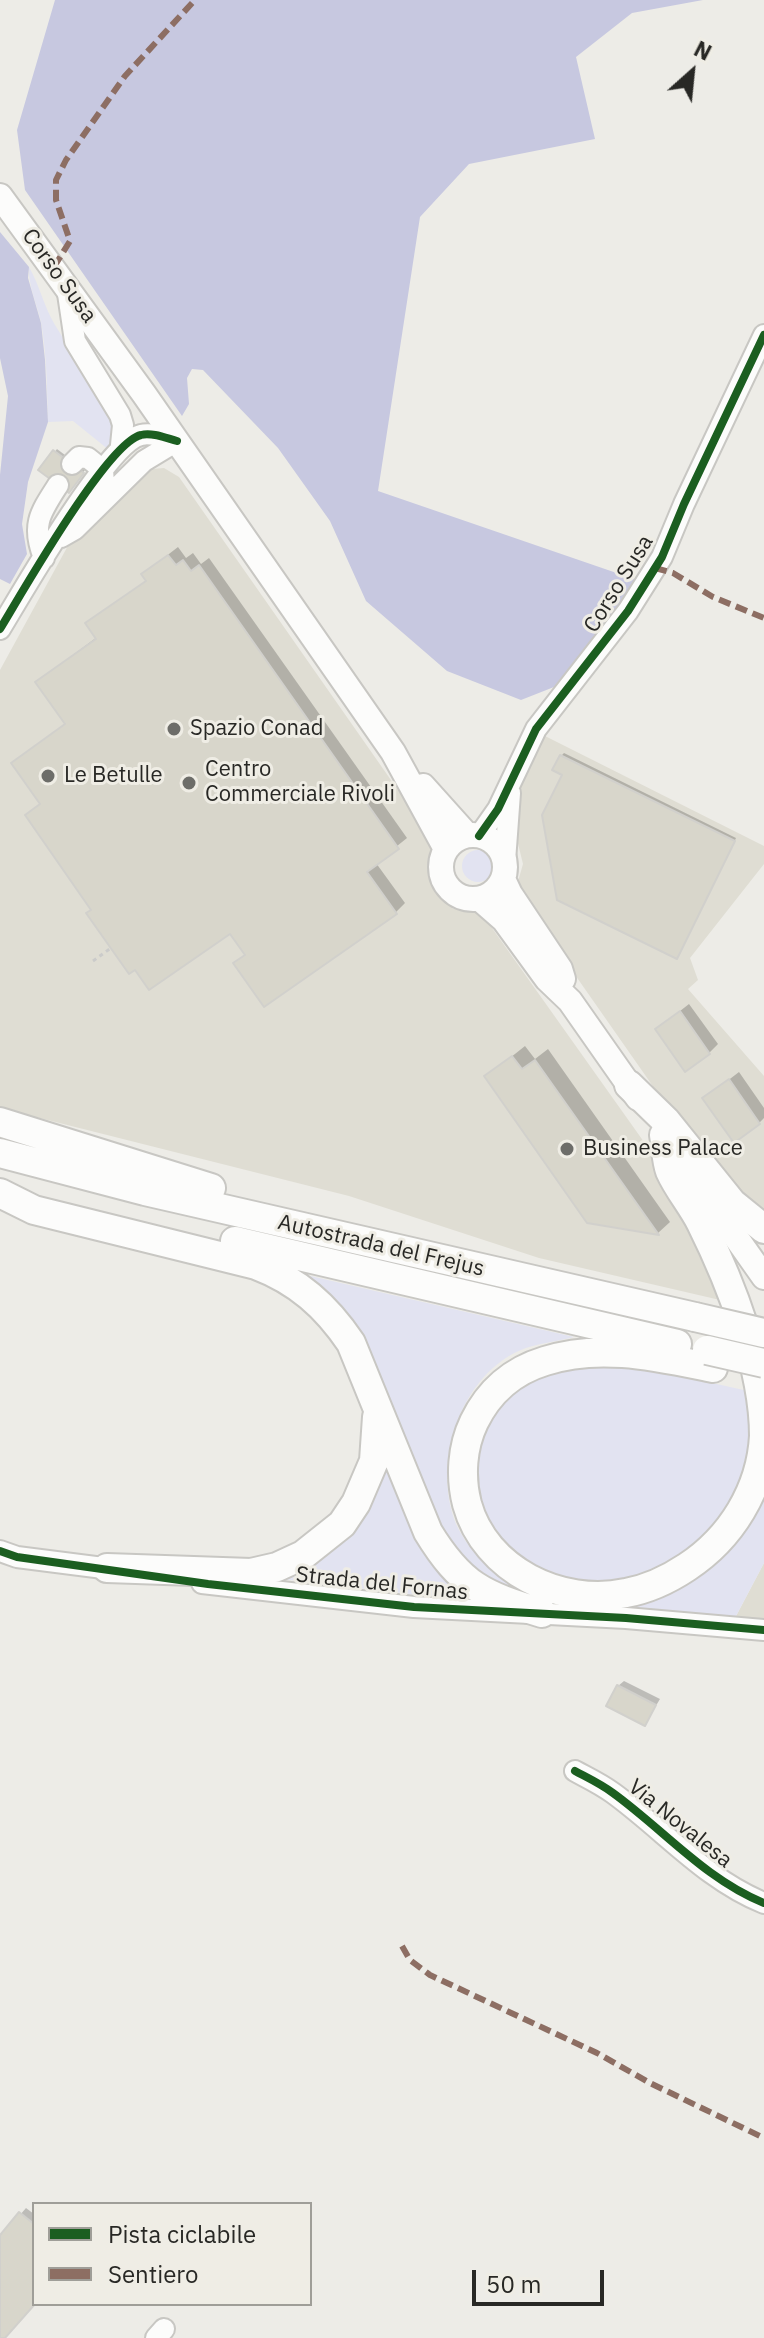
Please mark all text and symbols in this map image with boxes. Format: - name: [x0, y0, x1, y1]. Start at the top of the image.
- north arrow: [652, 32, 732, 112]
- text: N: [689, 34, 717, 67]
- street label: Corso Susa: [16, 224, 102, 328]
- street label: Corso Susa: [579, 530, 659, 638]
- place label: Spazio Conad: [190, 716, 323, 742]
- marker: Spazio Conad: [165, 720, 183, 738]
- place label: Centro Commerciale Rivoli: [205, 757, 395, 808]
- place label: Le Betulle: [64, 763, 163, 789]
- marker: Le Betulle: [39, 767, 57, 785]
- marker: Centro Commerciale Rivoli: [180, 774, 198, 792]
- place label: Business Palace: [583, 1136, 743, 1162]
- marker: Business Palace: [558, 1140, 576, 1158]
- street label: Autostrada del Frejus: [275, 1209, 487, 1283]
- street label: Strada del Fornas: [295, 1562, 469, 1606]
- street label: Via Novalesa: [623, 1774, 737, 1874]
- legend: [32, 2202, 312, 2306]
- text: Pista ciclabile: [108, 2218, 256, 2250]
- scale bar: [476, 2254, 608, 2304]
- text: Sentiero: [108, 2258, 198, 2290]
- text: 50 m: [486, 2268, 541, 2300]

